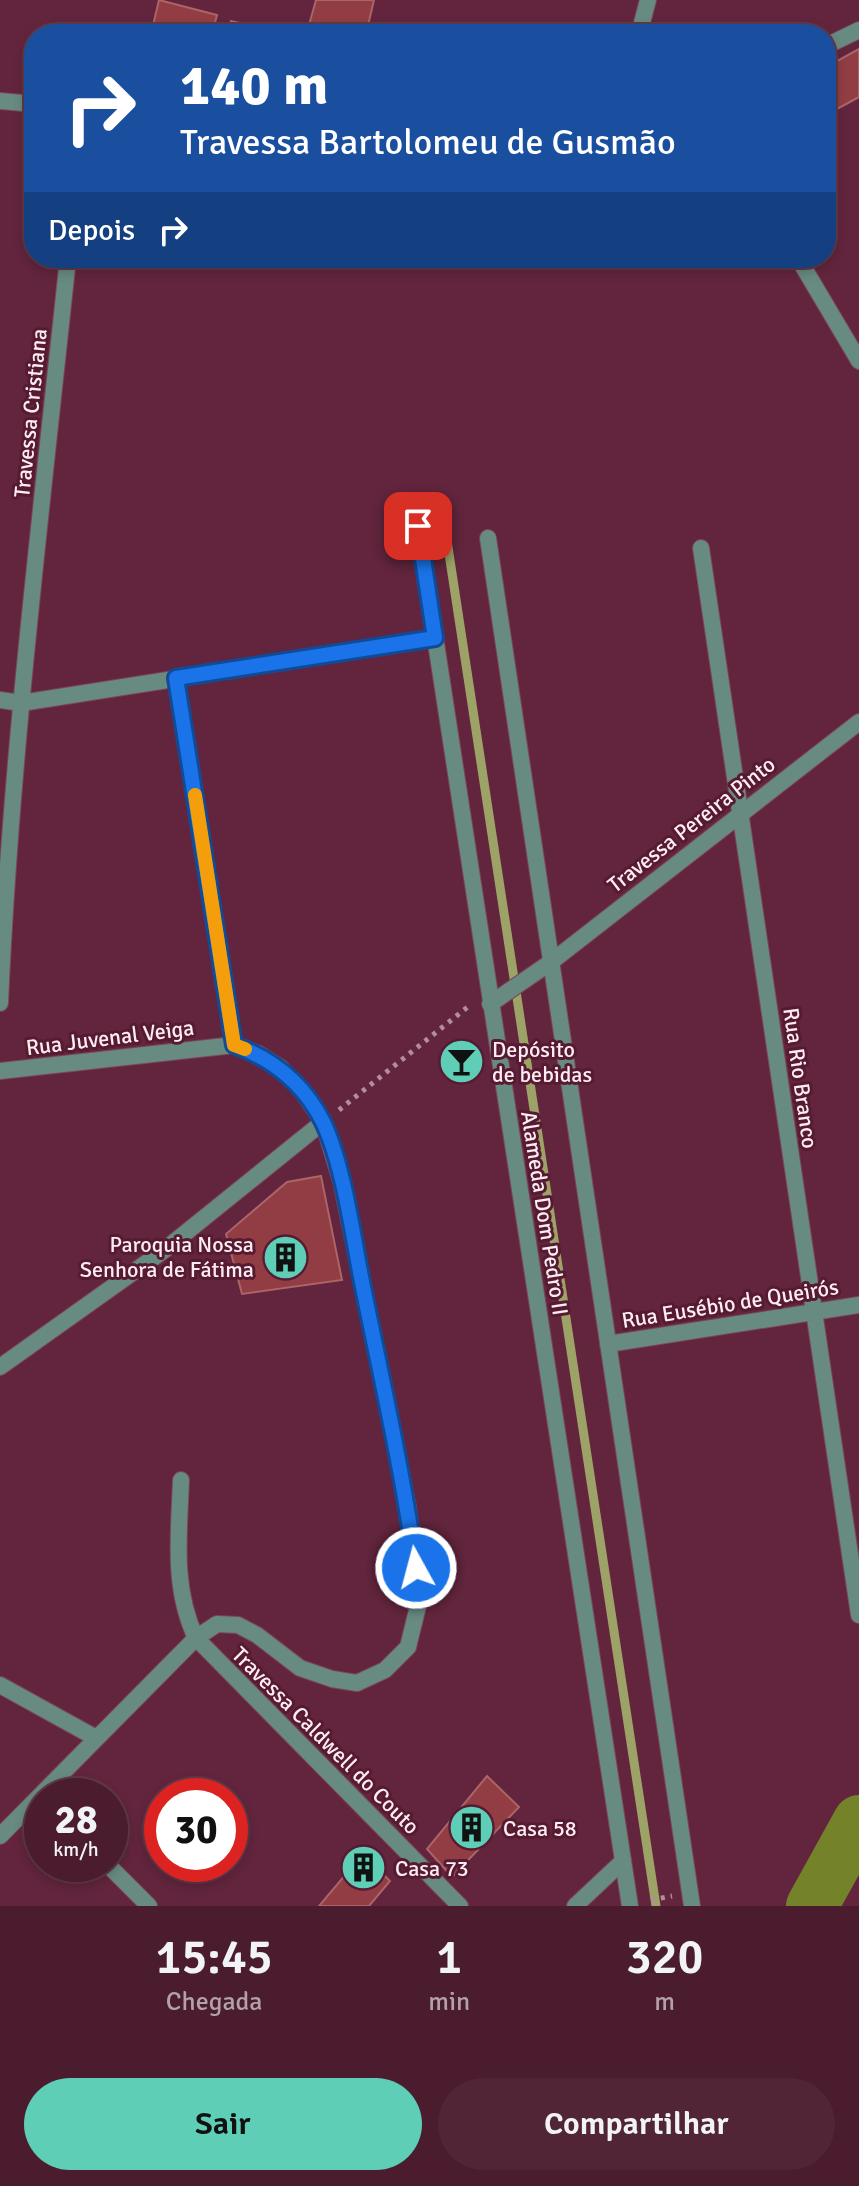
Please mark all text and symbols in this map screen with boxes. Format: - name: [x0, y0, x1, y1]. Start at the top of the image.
- text: 140 m: [180, 51, 328, 120]
- icon: right: [48, 56, 152, 160]
- text: Travessa Bartolomeu de Gusmão: [180, 120, 676, 165]
- icon: right: [151, 208, 195, 252]
- text: Depois: [48, 212, 135, 249]
- street label: Travessa Cristiana: [8, 327, 53, 499]
- pin: [384, 492, 452, 560]
- icon: arrive: [396, 504, 440, 548]
- street label: Travessa Pereira Pinto: [602, 751, 781, 898]
- street label: Rua Rio Branco: [777, 1006, 824, 1150]
- street label: Rua Juvenal Veiga: [24, 1014, 196, 1061]
- place label: Depósito de bebidas: [492, 1036, 592, 1088]
- bar icon: Depósito de bebidas: [437, 1038, 485, 1086]
- street label: Alameda Dom Pedro II: [515, 1109, 574, 1317]
- place label: Paroquia Nossa Senhora de Fátima: [80, 1231, 254, 1283]
- building icon: Paroquia Nossa Senhora de Fátima: [261, 1233, 309, 1281]
- street label: Rua Eusébio de Queirós: [620, 1273, 840, 1334]
- position arrow: [374, 1526, 458, 1610]
- street label: Travessa Caldwell do Couto: [226, 1641, 425, 1840]
- speed limit sign: 30: [144, 1778, 248, 1882]
- text: 28: [54, 1795, 98, 1845]
- building icon: Casa 58: [448, 1804, 496, 1852]
- place label: Casa 58: [503, 1815, 577, 1842]
- text: km/h: [53, 1837, 99, 1862]
- building icon: Casa 73: [340, 1844, 388, 1892]
- place label: Casa 73: [395, 1855, 469, 1882]
- text: 15:45: [156, 1928, 273, 1987]
- text: 1: [436, 1928, 462, 1987]
- text: 320: [626, 1928, 703, 1987]
- text: Chegada: [166, 1986, 262, 2018]
- text: min: [428, 1986, 470, 2018]
- text: m: [654, 1986, 675, 2018]
- button: Sair: [24, 2078, 422, 2170]
- button: Compartilhar: [438, 2078, 835, 2170]

